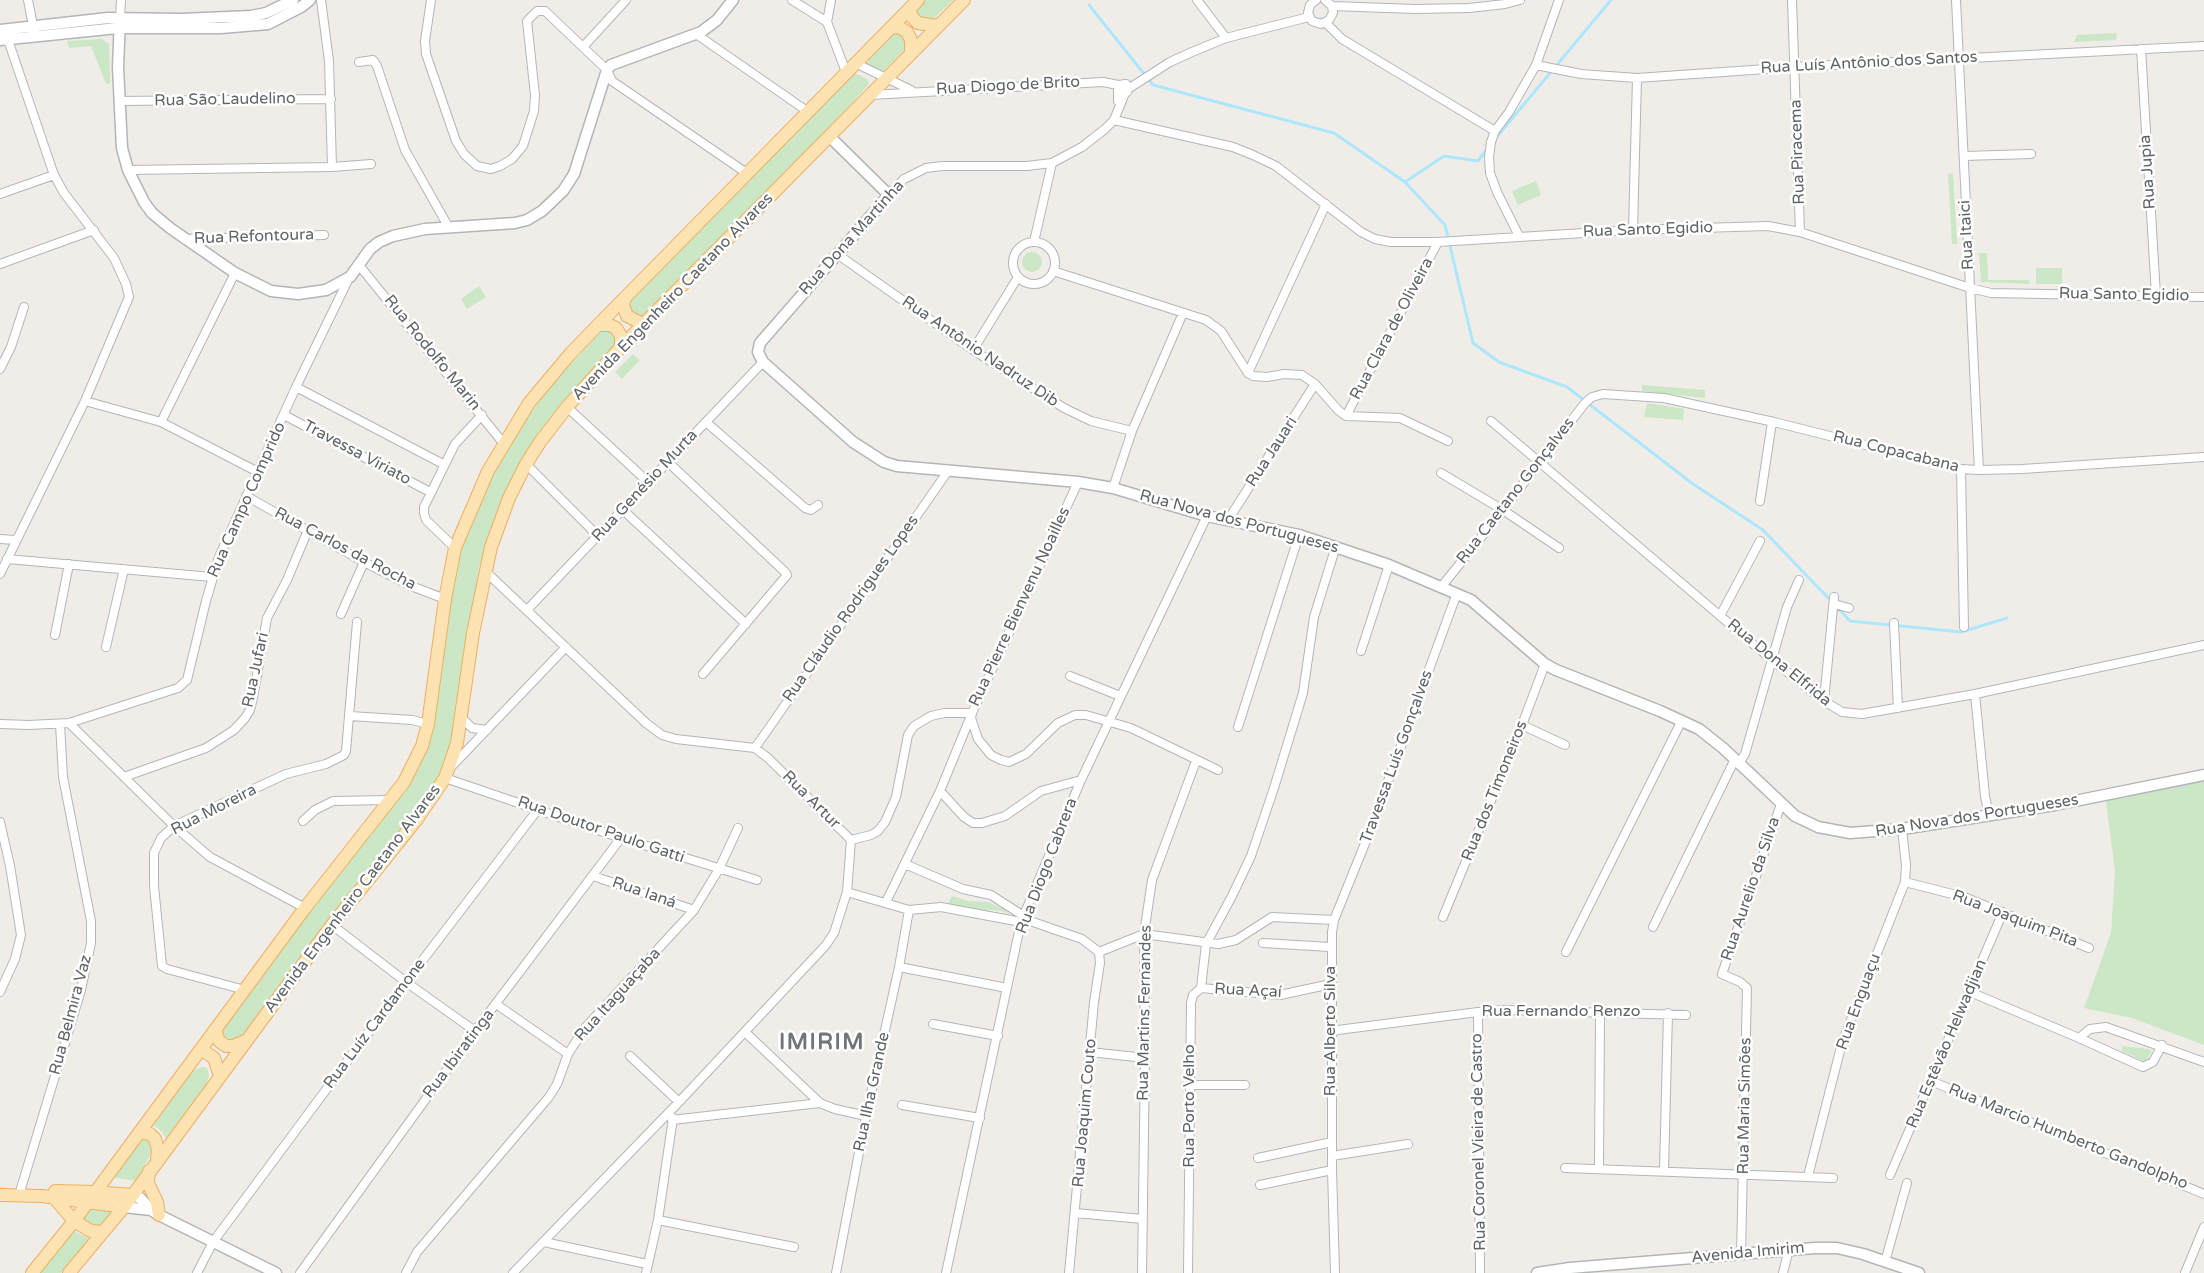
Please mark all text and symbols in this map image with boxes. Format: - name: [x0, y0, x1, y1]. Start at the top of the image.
- street label: Rua Luís Antônio dos Santos: [1760, 48, 1978, 78]
- street label: Rua Diogo de Brito: [936, 73, 1080, 99]
- street label: Rua São Laudelino: [154, 89, 296, 111]
- street label: Rua Piracema: [1787, 99, 1809, 205]
- street label: Rua Jupia: [2136, 134, 2160, 210]
- street label: Rua Dona Martinha: [795, 177, 909, 299]
- street label: Avenida Engenheiro Caetano Alvares: [569, 189, 777, 405]
- street label: Rua Itaici: [1956, 199, 1978, 271]
- street label: Rua Santo Egidio: [1582, 218, 1714, 242]
- street label: Rua Refontoura: [194, 225, 314, 249]
- street label: Rua Clara de Oliveira: [1346, 255, 1438, 403]
- street label: Rua Santo Egidio: [2059, 284, 2189, 306]
- street label: Rua Rodolfo Marin: [380, 291, 484, 415]
- street label: Rua Antônio Nadruz Dib: [898, 292, 1062, 412]
- street label: Rua Jauari: [1242, 413, 1302, 491]
- street label: Rua Caetano Gonçalves: [1453, 414, 1579, 568]
- street label: Travessa Viriato: [300, 417, 414, 489]
- street label: Rua Campo Comprido: [204, 419, 290, 581]
- street label: Rua Genésio Murta: [588, 426, 702, 546]
- street label: Rua Copacabana: [1831, 427, 1961, 477]
- street label: Rua Nova dos Portugueses: [1137, 486, 1341, 558]
- street label: Rua Carlos da Rocha: [271, 504, 419, 594]
- street label: Rua Pierre Bienvenu Noailles: [965, 504, 1075, 710]
- street label: Rua Cláudio Rodrigues Lopes: [779, 512, 923, 706]
- street label: Rua Dona Elfrida: [1723, 615, 1835, 711]
- street label: Rua Jufari: [239, 631, 273, 709]
- street label: Travessa Luís Gonçalves: [1357, 668, 1437, 846]
- street label: Rua dos Timoneiros: [1458, 718, 1532, 864]
- street label: Rua Artur: [778, 767, 844, 833]
- street label: Rua Moreira: [168, 780, 260, 840]
- street label: Avenida Engenheiro Caetano Alvares: [261, 781, 445, 1017]
- street label: Rua Nova dos Portugueses: [1874, 790, 2080, 842]
- street label: Rua Doutor Paulo Gatti: [515, 792, 687, 868]
- street label: Rua Diogo Cabrera: [1012, 795, 1082, 937]
- street label: Rua Aurelio da Silva: [1717, 815, 1785, 963]
- street label: Rua Ianá: [609, 873, 679, 913]
- street label: Rua Joaquim Pita: [1950, 886, 2080, 952]
- street label: Rua Martins Fernandes: [1134, 925, 1156, 1101]
- street label: Rua Itaguaçaba: [571, 944, 665, 1046]
- street label: Rua Enguaçu: [1833, 951, 1885, 1053]
- street label: Rua Belmira Vaz: [46, 953, 96, 1077]
- street label: Rua Luíz Cardamone: [320, 955, 430, 1093]
- street label: Rua Estêvão Helwadjian: [1903, 957, 1991, 1131]
- street label: Rua Alberto Silva: [1321, 966, 1341, 1096]
- street label: Rua Açaí: [1214, 980, 1282, 1002]
- street label: Rua Fernando Renzo: [1482, 1002, 1640, 1022]
- street label: Rua Ibiratinga: [419, 1006, 499, 1102]
- district label: IMIRIM: [779, 1030, 865, 1056]
- street label: Rua Ilha Grande: [850, 1030, 894, 1154]
- street label: Rua Coronel Vieira de Castro: [1468, 1033, 1490, 1251]
- street label: Rua Maria Simões: [1734, 1037, 1756, 1175]
- street label: Rua Joaquim Couto: [1069, 1038, 1101, 1188]
- street label: Rua Porto Velho: [1180, 1044, 1200, 1168]
- street label: Rua Marcio Humberto Gandolpho: [1945, 1080, 2191, 1194]
- street label: Avenida Imirim: [1691, 1238, 1805, 1268]

